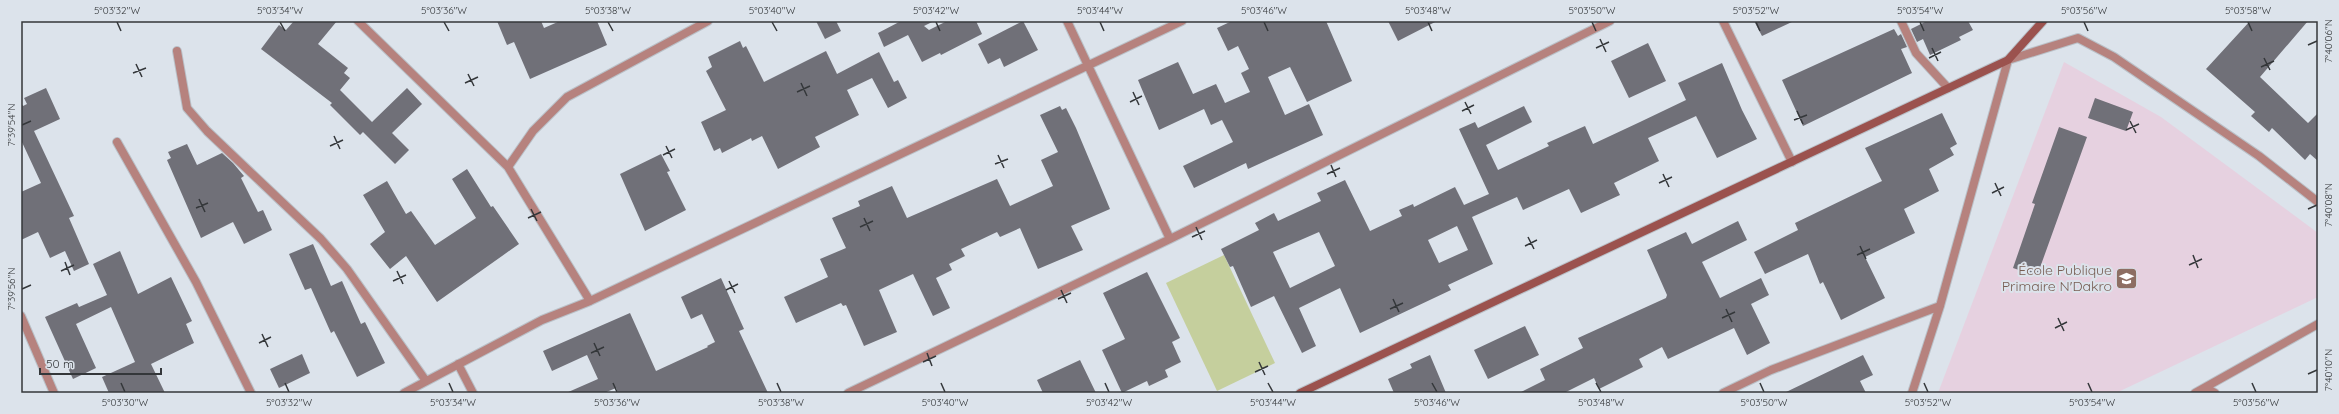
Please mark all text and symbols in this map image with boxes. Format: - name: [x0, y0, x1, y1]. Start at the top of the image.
- text: 5°03'32"W: [94, 4, 140, 17]
- text: 5°03'34"W: [257, 4, 303, 17]
- text: 5°03'36"W: [421, 4, 467, 17]
- text: 5°03'38"W: [585, 4, 631, 17]
- text: 5°03'40"W: [749, 4, 796, 17]
- text: 5°03'42"W: [913, 4, 959, 17]
- text: 5°03'44"W: [1077, 4, 1123, 17]
- text: 5°03'46"W: [1241, 4, 1287, 17]
- text: 5°03'48"W: [1405, 4, 1451, 17]
- text: 5°03'50"W: [1569, 4, 1616, 17]
- text: 5°03'52"W: [1733, 4, 1780, 17]
- text: 5°03'54"W: [1897, 4, 1943, 17]
- text: 5°03'56"W: [2061, 4, 2107, 17]
- text: 5°03'58"W: [2225, 4, 2271, 17]
- text: 7°40'06"N: [2322, 19, 2335, 63]
- text: 7°39'54"N: [5, 103, 18, 147]
- text: 7°40'08"N: [2322, 183, 2335, 227]
- place label: École Publique Primaire N'Dakro: [2002, 261, 2112, 295]
- school or university icon: École Publique Primaire N'Dakro: [2114, 265, 2140, 291]
- text: 7°39'56"N: [5, 267, 18, 311]
- text: 7°40'10"N: [2322, 349, 2335, 391]
- scale bar: [40, 350, 161, 376]
- text: 50 m: [46, 356, 74, 371]
- text: 5°03'30"W: [102, 396, 149, 409]
- text: 5°03'32"W: [266, 396, 312, 409]
- text: 5°03'34"W: [430, 396, 476, 409]
- text: 5°03'36"W: [594, 396, 640, 409]
- text: 5°03'38"W: [758, 396, 804, 409]
- text: 5°03'40"W: [922, 396, 969, 409]
- text: 5°03'42"W: [1086, 396, 1132, 409]
- text: 5°03'44"W: [1250, 396, 1296, 409]
- text: 5°03'46"W: [1414, 396, 1460, 409]
- text: 5°03'48"W: [1578, 396, 1624, 409]
- text: 5°03'50"W: [1741, 396, 1788, 409]
- text: 5°03'52"W: [1905, 396, 1952, 409]
- text: 5°03'54"W: [2069, 396, 2115, 409]
- text: 5°03'56"W: [2233, 396, 2279, 409]

